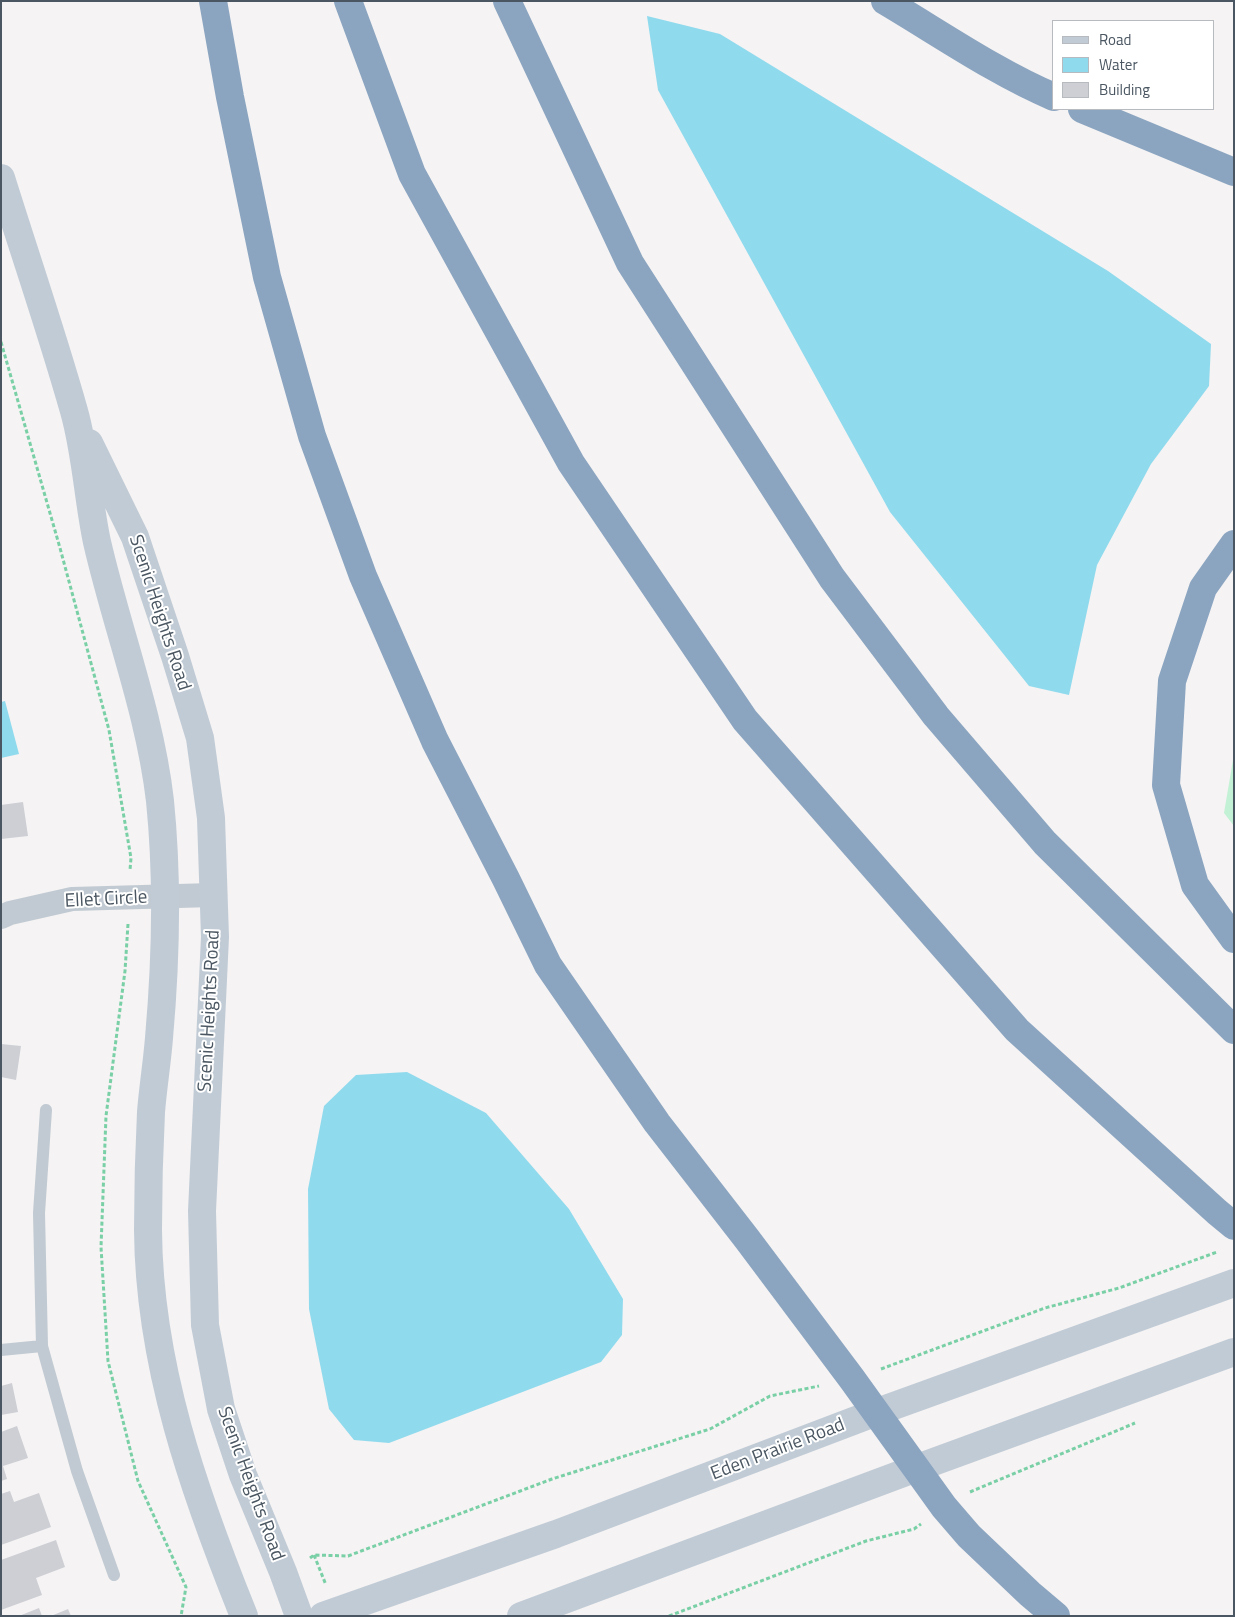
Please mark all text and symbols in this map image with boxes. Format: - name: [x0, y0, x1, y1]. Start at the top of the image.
- legend: [1052, 20, 1215, 110]
- text: Road: [1099, 28, 1131, 51]
- text: Water: [1099, 53, 1138, 76]
- text: Building: [1099, 78, 1150, 101]
- street label: Scenic Heights Road: [123, 532, 195, 694]
- street label: Ellet Circle: [64, 886, 148, 914]
- street label: Scenic Heights Road: [194, 929, 226, 1093]
- street label: Scenic Heights Road: [212, 1404, 288, 1564]
- street label: Eden Prairie Road: [708, 1414, 848, 1486]

